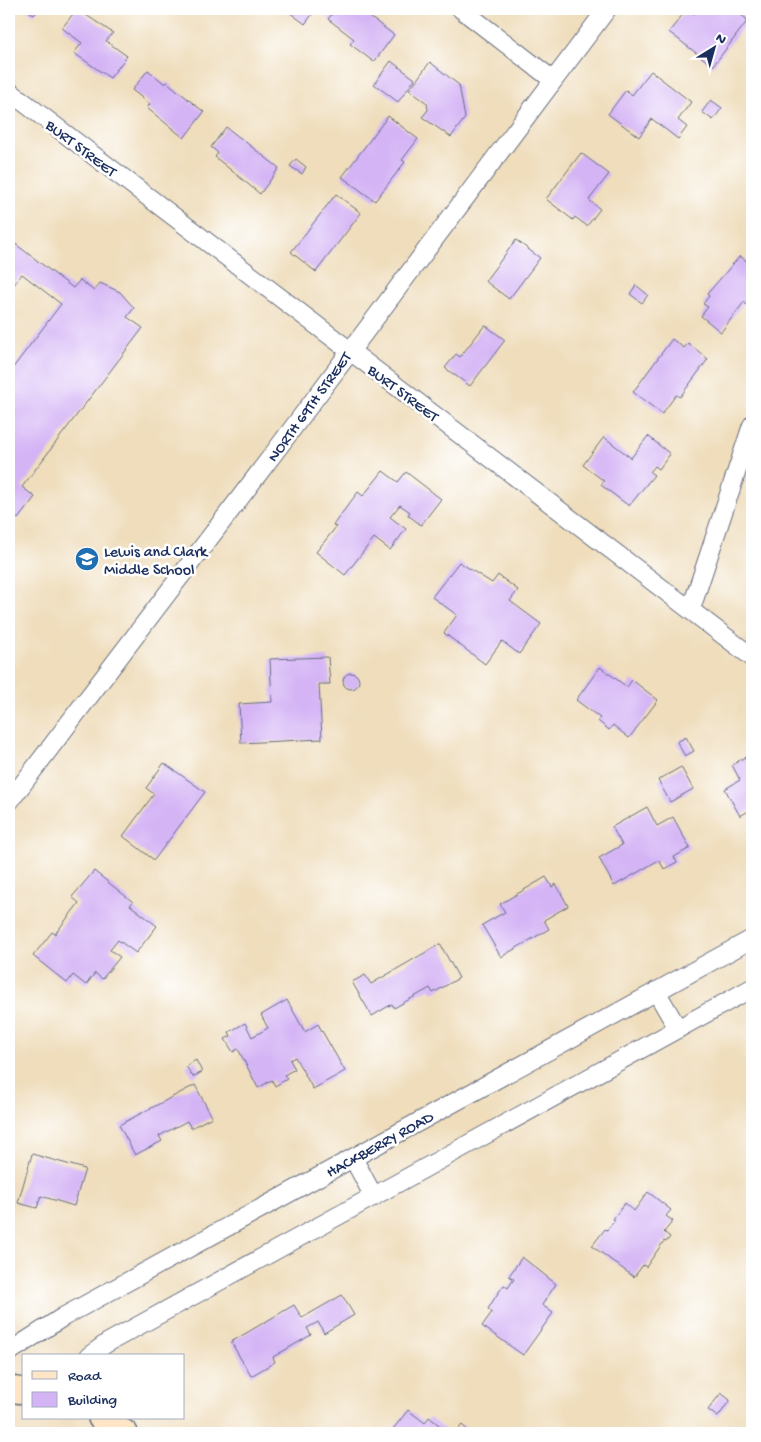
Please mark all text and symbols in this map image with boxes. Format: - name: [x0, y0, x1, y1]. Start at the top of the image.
- north arrow: [688, 22, 738, 72]
- text: N: [712, 30, 729, 49]
- street label: BURT STREET: [40, 116, 120, 183]
- street label: NORTH 69TH STREET: [265, 349, 357, 467]
- street label: BURT STREET: [362, 361, 442, 428]
- place label: Lewis and Clark Middle School: [104, 544, 209, 581]
- school or university icon: Lewis and Clark Middle School: [74, 546, 100, 572]
- street label: HACKBERRY ROAD: [324, 1108, 438, 1183]
- legend: [22, 1354, 185, 1420]
- text: Road: [68, 1368, 102, 1386]
- text: Building: [67, 1392, 117, 1410]

